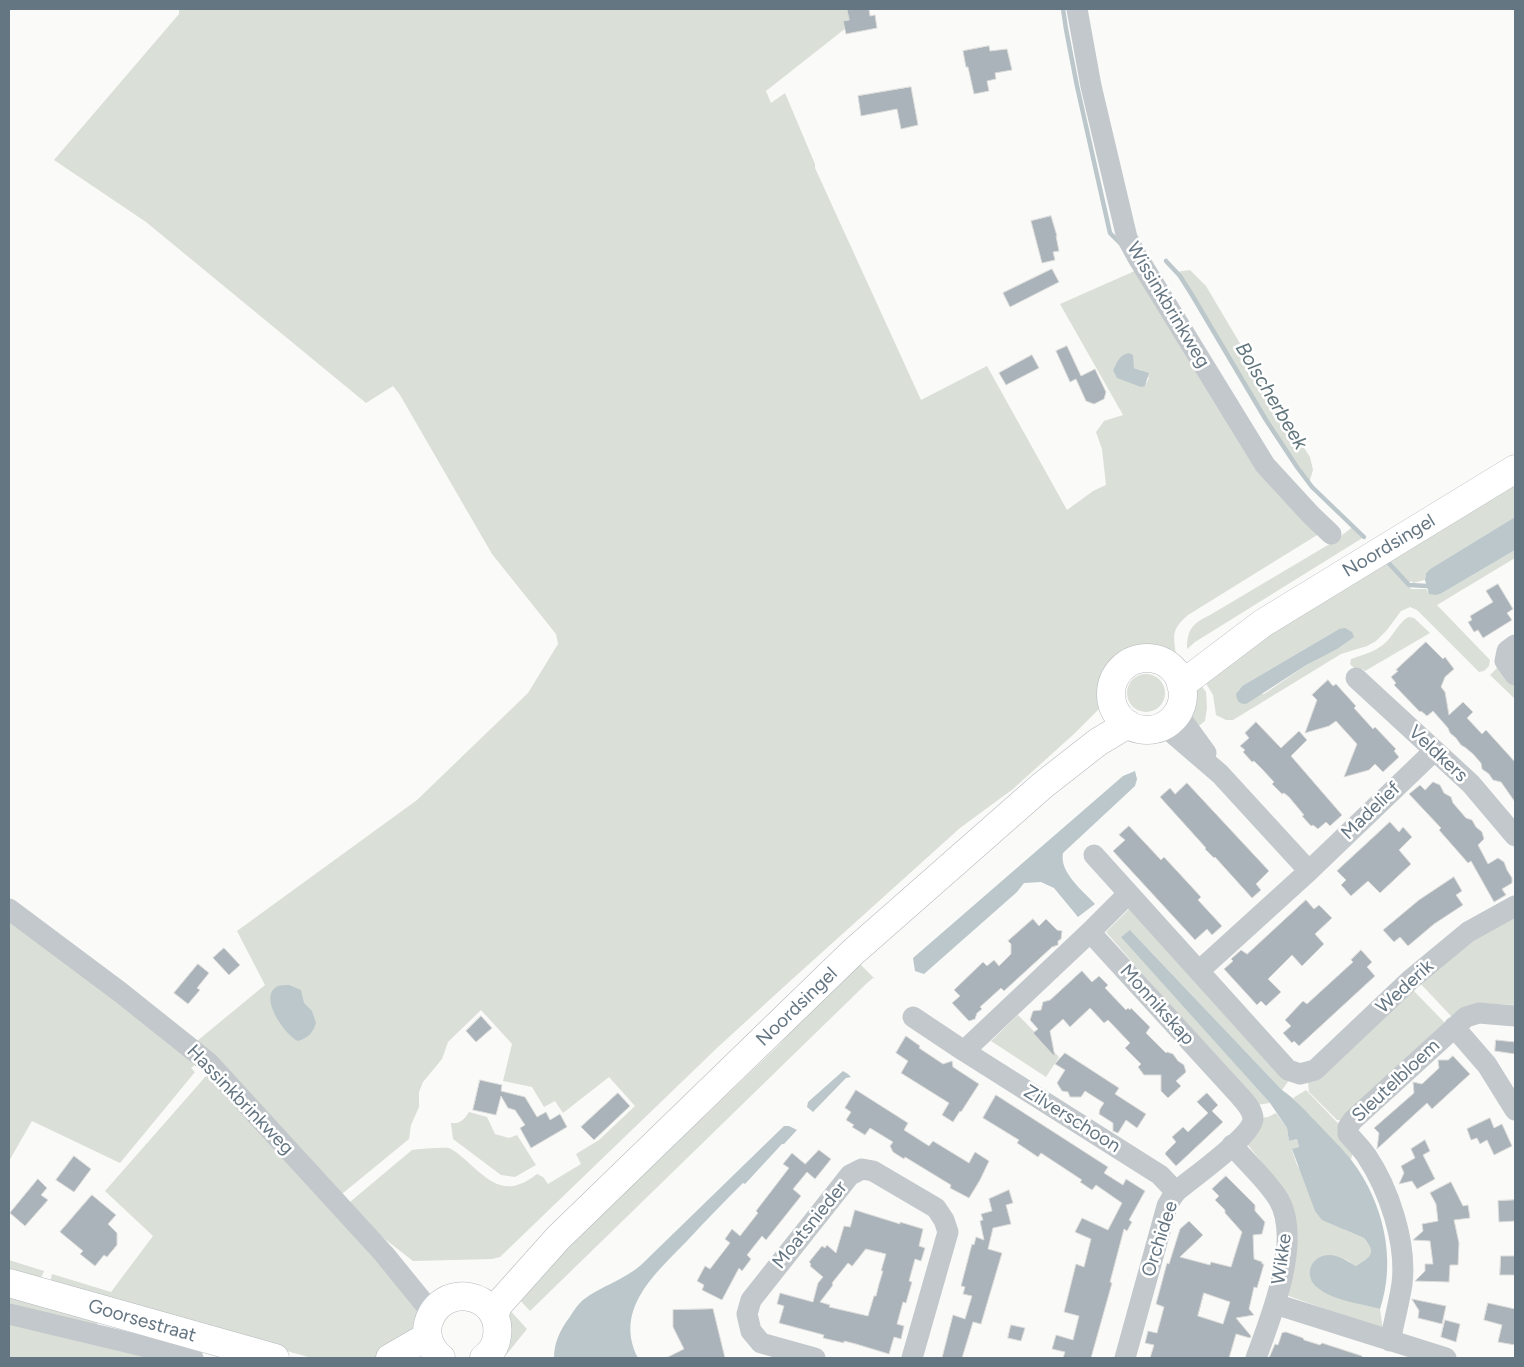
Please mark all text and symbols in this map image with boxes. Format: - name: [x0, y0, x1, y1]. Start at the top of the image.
- street label: Wissinkbrinkweg: [1122, 238, 1214, 372]
- water label: Bolscherbeek: [1230, 338, 1312, 454]
- street label: Noordsingel: [1339, 509, 1439, 583]
- street label: Veldkers: [1404, 721, 1472, 787]
- street label: Madelief: [1337, 777, 1405, 845]
- street label: Wederik: [1372, 955, 1438, 1019]
- street label: Monnikskap: [1115, 960, 1199, 1050]
- street label: Noordsingel: [752, 963, 842, 1051]
- street label: Sleutelbloem: [1347, 1035, 1445, 1127]
- street label: Hassinkbrinkweg: [182, 1040, 298, 1160]
- street label: Zilverschoon: [1019, 1080, 1125, 1158]
- street label: Moatsnieder: [768, 1177, 852, 1273]
- street label: Orchidee: [1137, 1198, 1183, 1280]
- street label: Wikke: [1267, 1232, 1297, 1286]
- street label: Goorsestraat: [85, 1295, 199, 1347]

